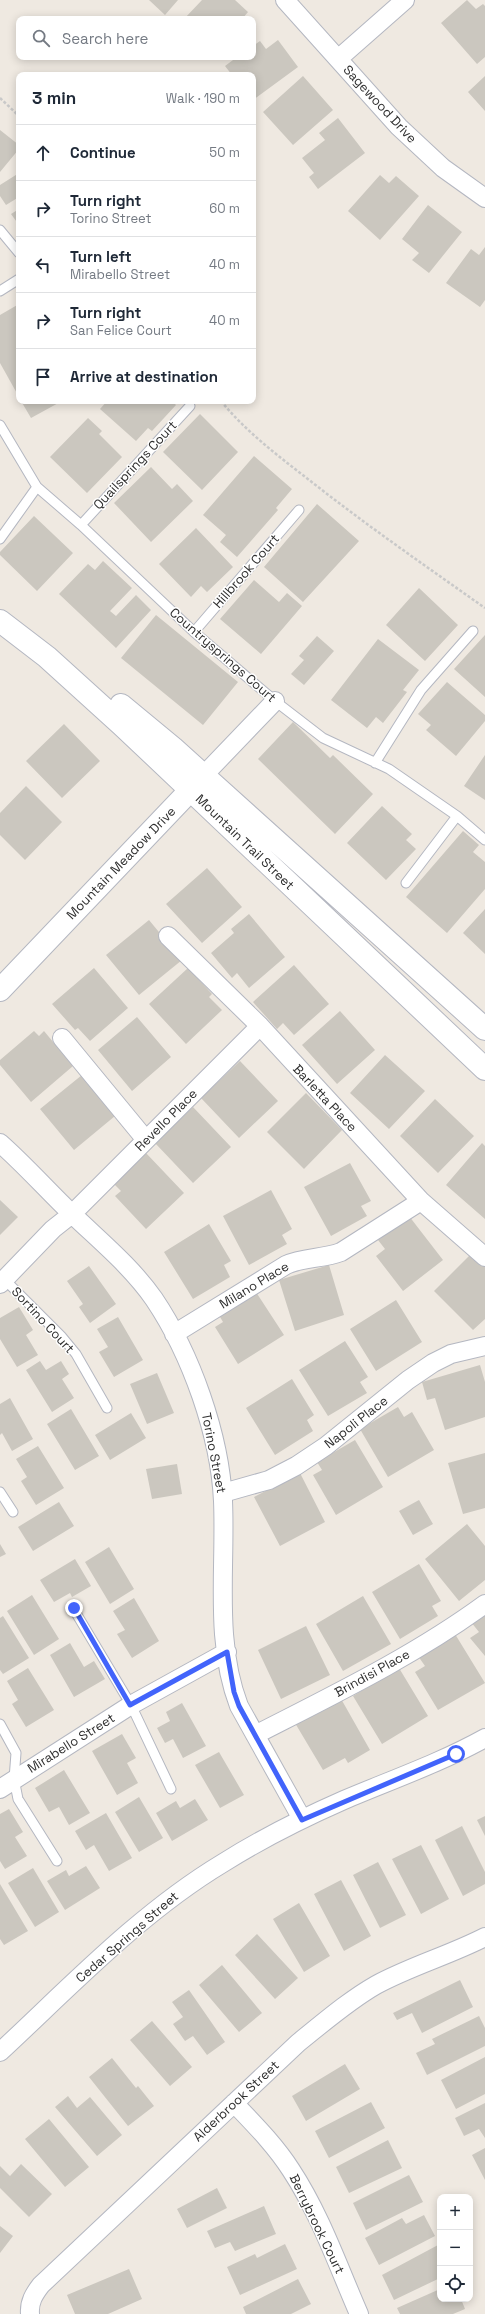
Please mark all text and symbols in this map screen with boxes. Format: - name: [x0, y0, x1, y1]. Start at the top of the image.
- search box: [16, 16, 256, 60]
- icon: search: [30, 27, 52, 49]
- text: Search here: [62, 29, 148, 48]
- street label: Sagewood Drive: [340, 61, 420, 147]
- text: 3 min: [32, 87, 76, 109]
- text: Walk · 190 m: [166, 90, 240, 107]
- icon: ahead: [32, 142, 54, 164]
- text: Continue: [70, 143, 136, 162]
- text: 50 m: [209, 144, 240, 161]
- text: Turn right: [70, 191, 141, 210]
- icon: right: [32, 198, 54, 220]
- text: 60 m: [209, 200, 240, 217]
- text: Torino Street: [70, 210, 152, 227]
- text: Turn left: [70, 247, 132, 266]
- icon: left: [32, 254, 54, 276]
- text: 40 m: [209, 256, 240, 273]
- text: Mirabello Street: [70, 266, 170, 283]
- text: Turn right: [70, 303, 141, 322]
- icon: right: [32, 310, 54, 332]
- text: 40 m: [209, 312, 240, 329]
- text: San Felice Court: [70, 322, 172, 339]
- icon: arrive: [32, 366, 54, 388]
- text: Arrive at destination: [70, 367, 218, 386]
- street label: Quailsprings Court: [89, 417, 181, 513]
- street label: Hillbrook Court: [209, 530, 283, 612]
- street label: Countrysprings Court: [166, 604, 280, 706]
- street label: Mountain Trail Street: [192, 790, 298, 894]
- street label: Mountain Meadow Drive: [63, 803, 179, 923]
- street label: Barletta Place: [289, 1061, 361, 1135]
- street label: Revello Place: [131, 1085, 201, 1155]
- street label: Milano Place: [216, 1258, 292, 1312]
- street label: Sortino Court: [8, 1283, 78, 1357]
- street label: Napoli Place: [321, 1392, 391, 1452]
- street label: Torino Street: [198, 1411, 230, 1495]
- route end: [65, 1599, 83, 1617]
- street label: Brindisi Place: [331, 1645, 413, 1701]
- street label: Mirabello Street: [24, 1709, 118, 1777]
- route start: [447, 1745, 465, 1763]
- street label: Cedar Springs Street: [72, 1888, 182, 1986]
- street label: Alderbrook Street: [189, 2057, 283, 2145]
- street label: Berrybrook Court: [286, 2171, 348, 2277]
- map controls: [437, 2194, 473, 2302]
- button: +: [437, 2194, 473, 2230]
- button: −: [437, 2230, 473, 2266]
- button: locate: [437, 2266, 473, 2302]

